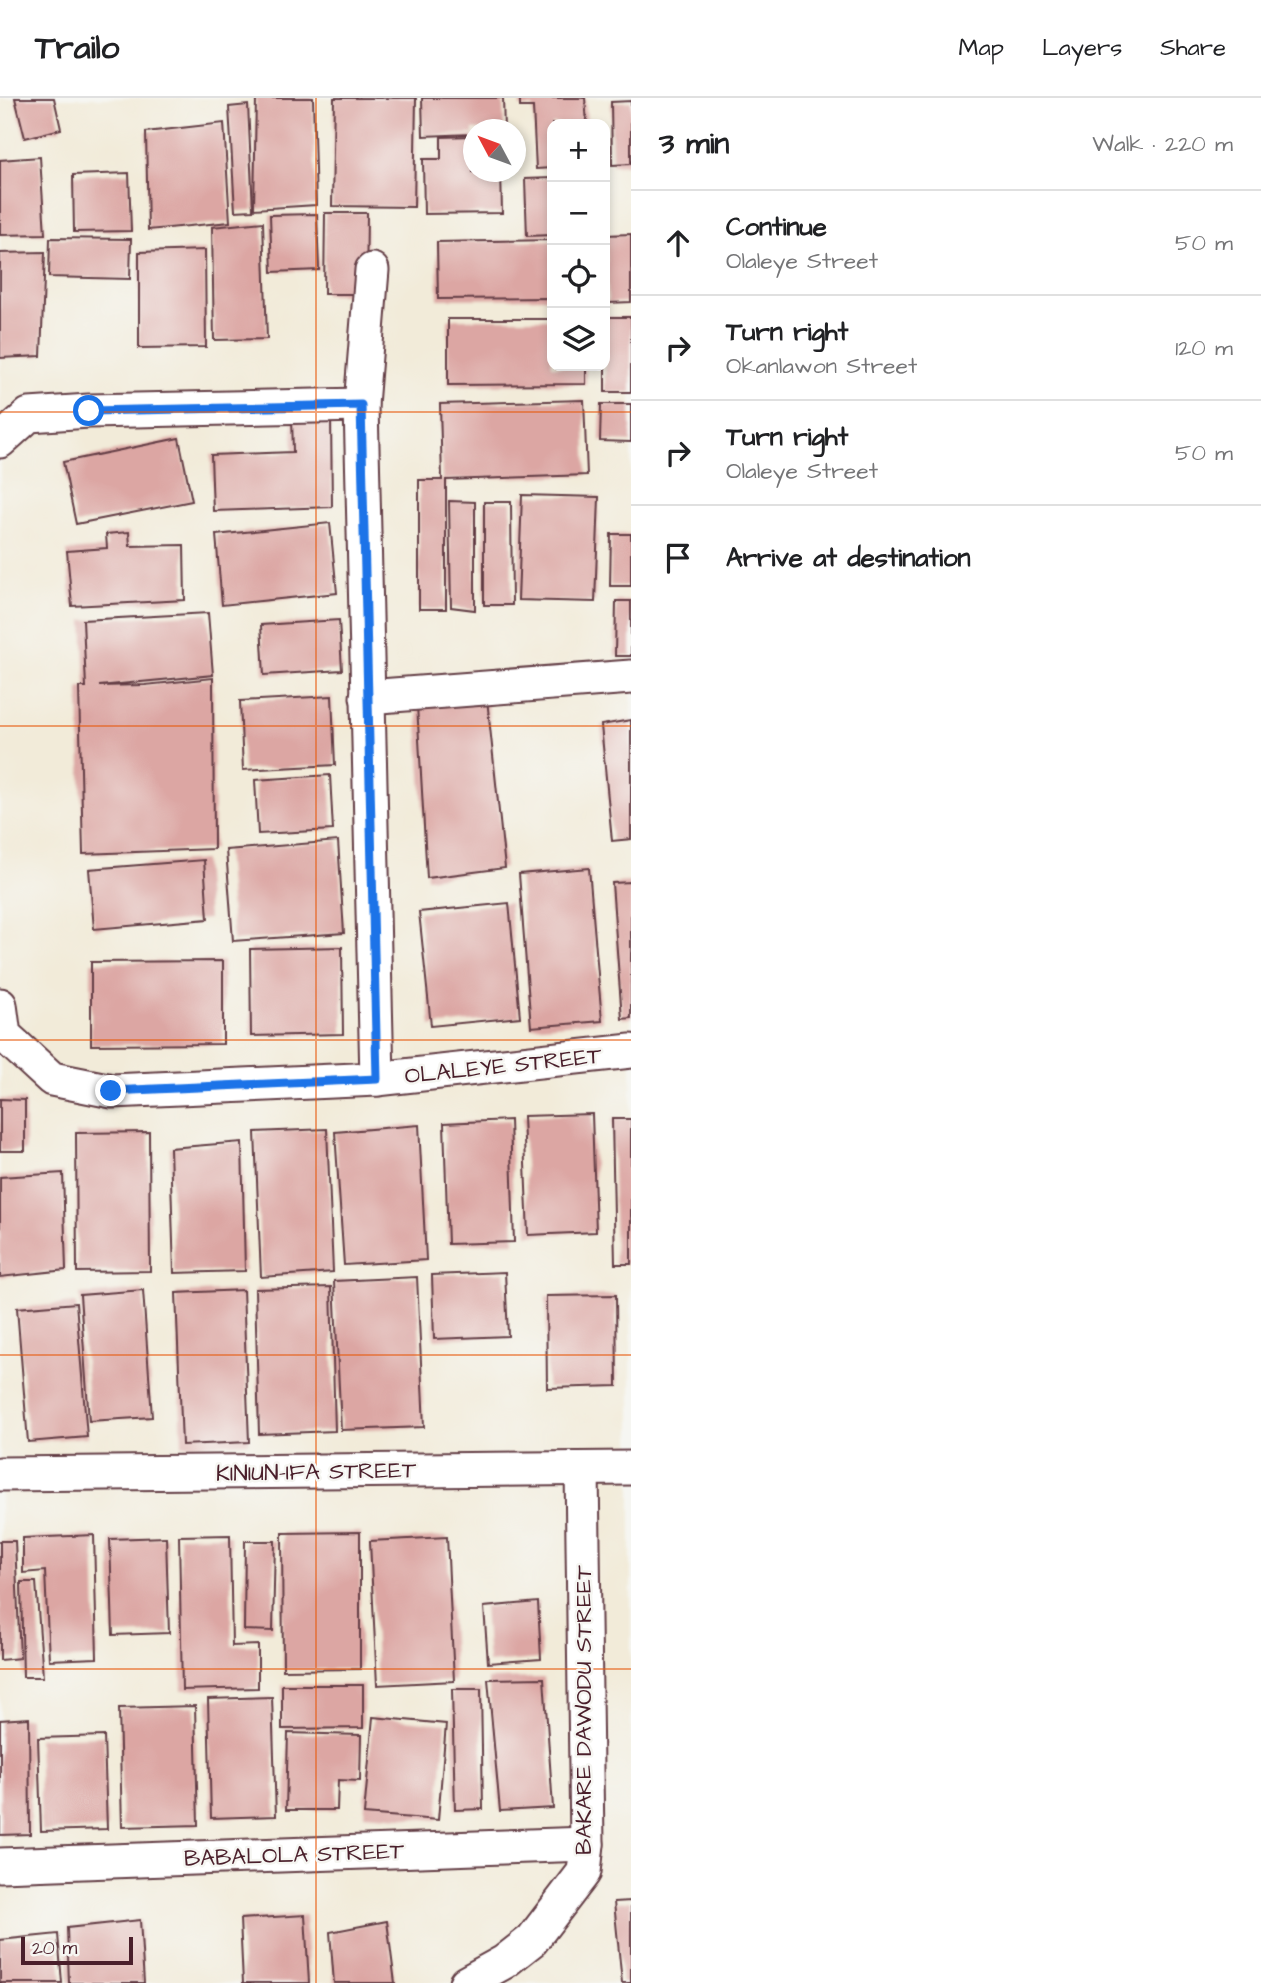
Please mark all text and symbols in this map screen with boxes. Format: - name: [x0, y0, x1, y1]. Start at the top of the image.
- text: Trailo: [35, 25, 119, 71]
- text: Map: [959, 31, 1004, 65]
- text: Layers: [1042, 31, 1122, 65]
- text: Share: [1160, 31, 1226, 65]
- north arrow: [463, 119, 526, 182]
- map controls: [547, 119, 610, 371]
- button: +: [547, 119, 610, 182]
- text: 3 min: [659, 123, 729, 165]
- text: Walk · 220 m: [1092, 128, 1233, 160]
- button: −: [547, 182, 610, 245]
- text: Continue: [726, 209, 827, 245]
- icon: ahead: [659, 224, 697, 262]
- text: 50 m: [1175, 227, 1233, 259]
- button: locate: [547, 245, 610, 308]
- text: Olaleye Street: [726, 245, 878, 277]
- button: layers: [547, 308, 610, 371]
- text: Turn right: [726, 314, 848, 350]
- icon: right: [659, 329, 697, 367]
- text: 120 m: [1175, 332, 1233, 364]
- text: Okanlawon Street: [726, 350, 917, 382]
- route start: [73, 395, 104, 426]
- text: Turn right: [726, 419, 848, 455]
- icon: right: [659, 434, 697, 472]
- text: 50 m: [1175, 437, 1233, 469]
- text: Olaleye Street: [726, 455, 878, 487]
- icon: arrive: [659, 539, 697, 577]
- text: Arrive at destination: [726, 540, 971, 576]
- street label: OLALEYE STREET: [403, 1040, 604, 1092]
- route end: [95, 1075, 126, 1106]
- street label: KINIUN-IFA STREET: [216, 1454, 417, 1490]
- street label: BAKARE DAWODU STREET: [568, 1564, 600, 1855]
- street label: BABALOLA STREET: [183, 1835, 405, 1875]
- scale bar: [21, 1934, 133, 1966]
- text: 20 m: [32, 1935, 77, 1962]

